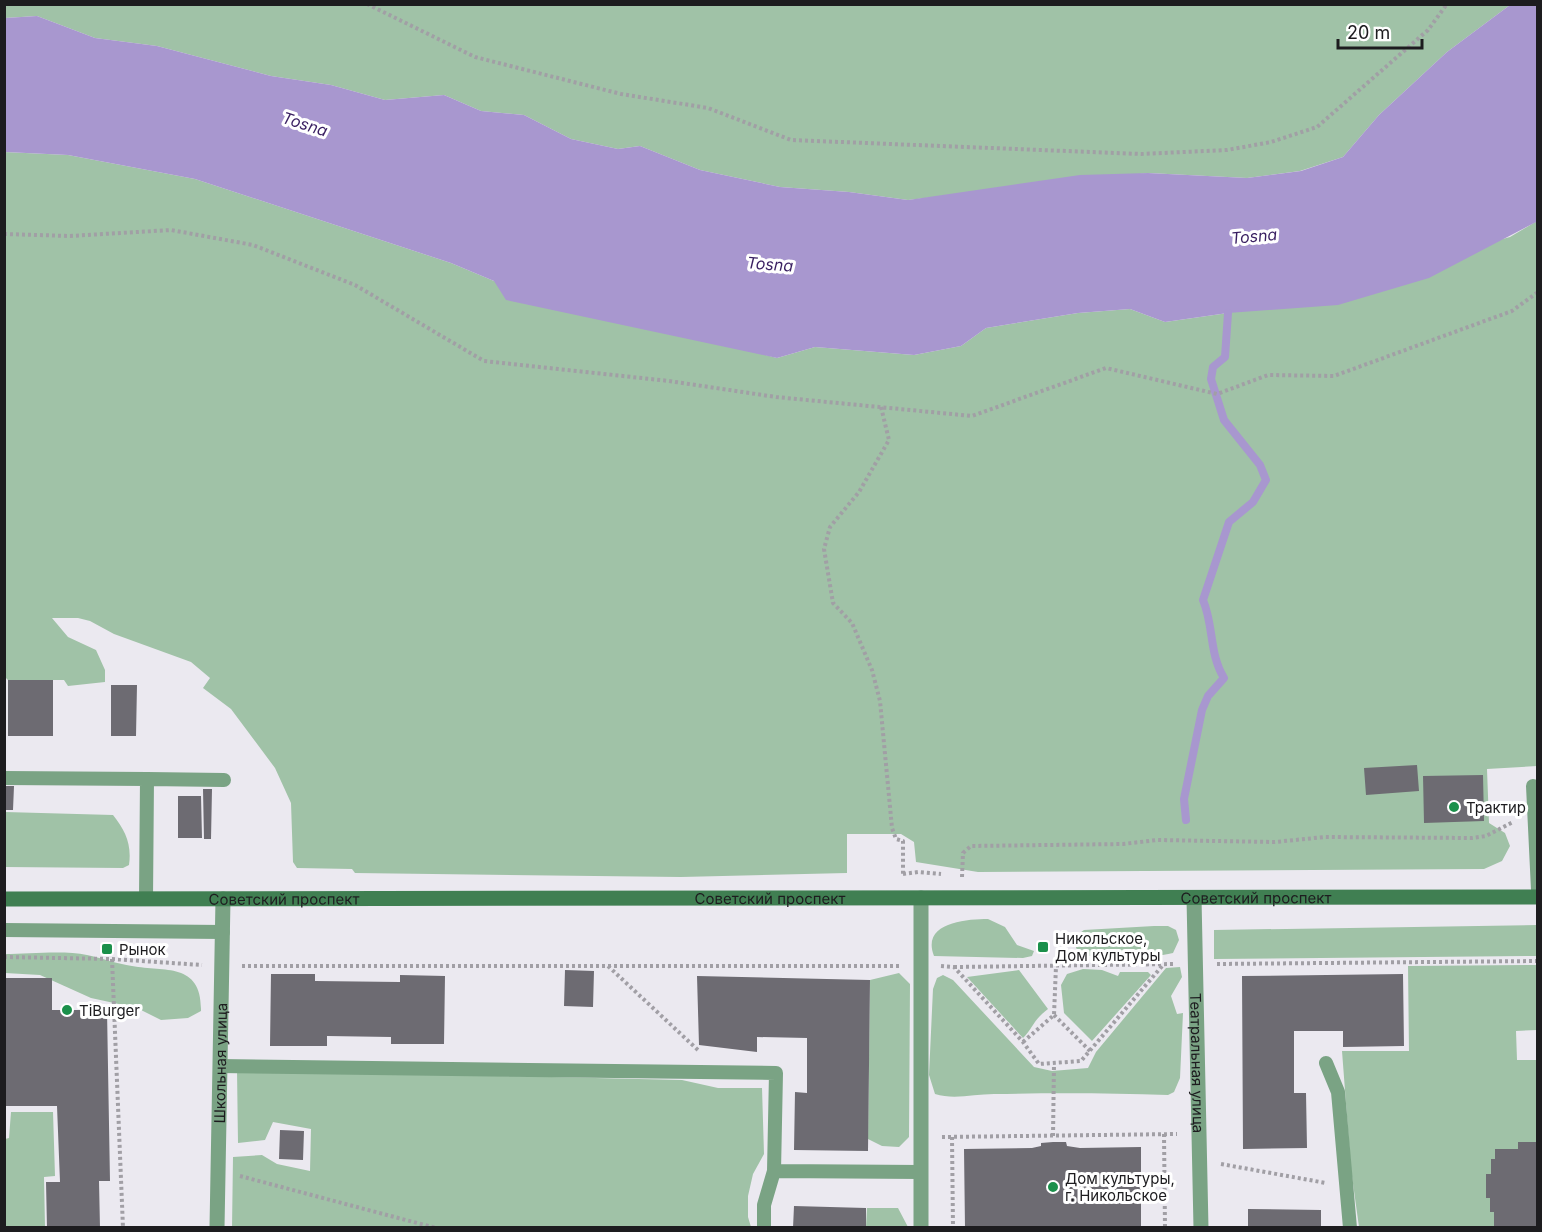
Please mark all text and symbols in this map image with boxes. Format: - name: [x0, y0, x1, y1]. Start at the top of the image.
- scale bar: [1338, 12, 1422, 50]
- text: 20 m: [1347, 22, 1390, 43]
- water label: Tosna: [280, 107, 330, 141]
- water label: Tosna: [1230, 224, 1278, 248]
- water label: Tosna: [746, 252, 794, 276]
- place label: Трактир: [1466, 798, 1526, 817]
- marker: Трактир: [1447, 800, 1461, 814]
- street label: Советский проспект: [695, 888, 845, 908]
- street label: Советский проспект: [1181, 888, 1331, 907]
- street label: Советский проспект: [209, 889, 359, 908]
- place label: Никольское, Дом культуры: [1055, 929, 1161, 965]
- place label: Рынок: [119, 940, 166, 959]
- marker: Никольское, Дом культуры: [1036, 940, 1050, 954]
- marker: Рынок: [100, 942, 114, 956]
- street label: Театральная улица: [1187, 993, 1208, 1133]
- place label: TiBurger: [79, 1001, 140, 1020]
- street label: Школьная улица: [209, 1002, 231, 1124]
- marker: TiBurger: [60, 1003, 74, 1017]
- place label: Дом культуры, г. Никольское: [1065, 1169, 1175, 1205]
- marker: Дом культуры, г. Никольское: [1046, 1180, 1060, 1194]

